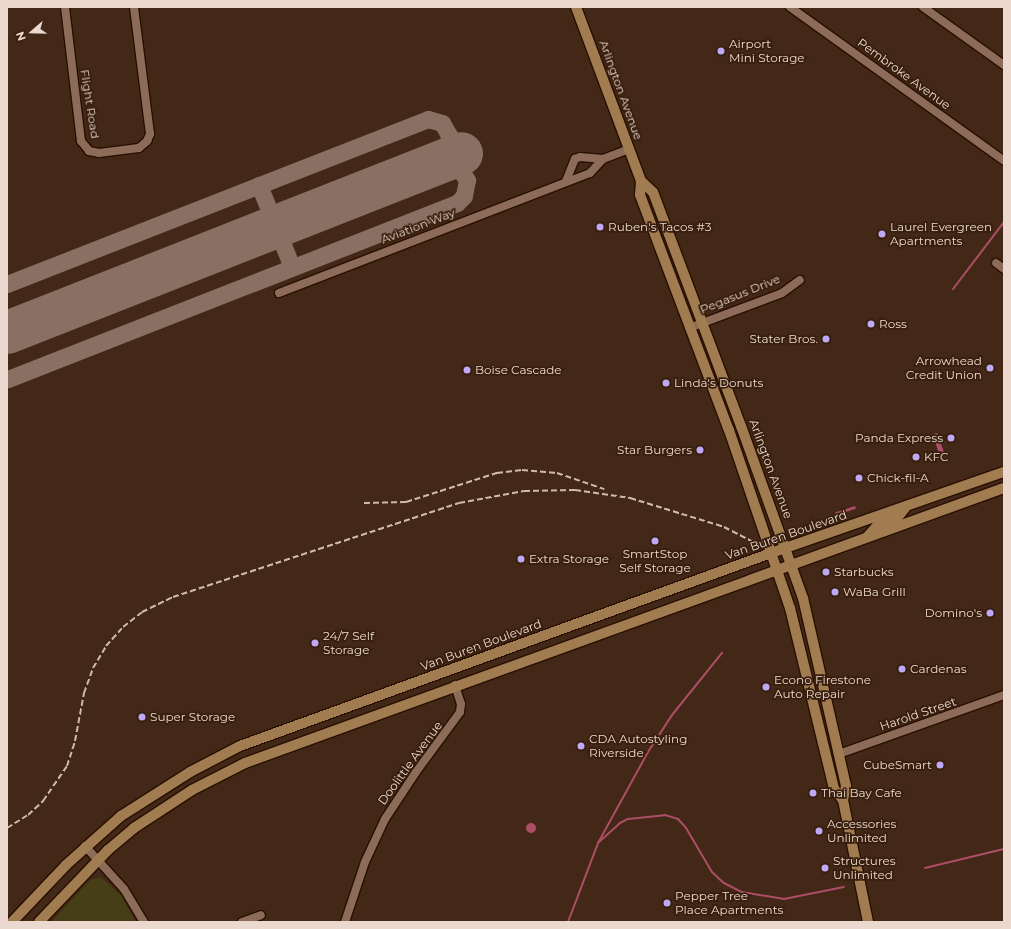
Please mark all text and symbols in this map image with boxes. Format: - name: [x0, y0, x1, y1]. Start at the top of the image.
- north arrow: [12, 12, 52, 52]
- text: N: [13, 30, 29, 43]
- street label: Pembroke Avenue: [855, 35, 953, 113]
- place label: Airport Mini Storage: [729, 37, 805, 65]
- street label: Arlington Avenue: [596, 38, 646, 142]
- marker: Airport Mini Storage: [716, 46, 726, 56]
- street label: Flight Road: [77, 68, 103, 140]
- street label: Aviation Way: [379, 205, 457, 247]
- place label: Ruben's Tacos #3: [608, 220, 712, 234]
- place label: Laurel Evergreen Apartments: [890, 220, 992, 248]
- marker: Ruben's Tacos #3: [595, 222, 605, 232]
- marker: Laurel Evergreen Apartments: [877, 229, 887, 239]
- street label: Pegasus Drive: [698, 271, 782, 317]
- place label: Ross: [879, 317, 907, 331]
- marker: Ross: [866, 319, 876, 329]
- place label: Stater Bros.: [749, 332, 818, 346]
- marker: Stater Bros.: [821, 334, 831, 344]
- place label: Arrowhead Credit Union: [906, 354, 982, 382]
- place label: Boise Cascade: [475, 363, 562, 377]
- marker: Arrowhead Credit Union: [985, 363, 995, 373]
- marker: Boise Cascade: [462, 365, 472, 375]
- place label: Linda's Donuts: [674, 376, 763, 390]
- marker: Linda's Donuts: [661, 378, 671, 388]
- street label: Arlington Avenue: [746, 417, 796, 521]
- place label: Panda Express: [855, 431, 943, 445]
- marker: Panda Express: [946, 433, 956, 443]
- place label: Star Burgers: [617, 443, 692, 457]
- marker: Star Burgers: [695, 445, 705, 455]
- place label: KFC: [924, 450, 949, 464]
- marker: KFC: [911, 452, 921, 462]
- place label: Chick-fil-A: [867, 471, 929, 485]
- marker: Chick-fil-A: [854, 473, 864, 483]
- street label: Van Buren Boulevard: [723, 507, 849, 563]
- marker: SmartStop Self Storage: [650, 536, 660, 546]
- place label: SmartStop Self Storage: [619, 547, 691, 575]
- place label: Extra Storage: [529, 552, 609, 566]
- marker: Extra Storage: [516, 554, 526, 564]
- place label: Starbucks: [834, 565, 894, 579]
- marker: Starbucks: [821, 567, 831, 577]
- place label: WaBa Grill: [843, 585, 906, 599]
- marker: WaBa Grill: [830, 587, 840, 597]
- place label: Domino's: [925, 606, 982, 620]
- marker: Domino's: [985, 608, 995, 618]
- street label: Van Buren Boulevard: [419, 616, 543, 674]
- place label: 24/7 Self Storage: [323, 629, 374, 657]
- marker: 24/7 Self Storage: [310, 638, 320, 648]
- place label: Cardenas: [910, 662, 967, 676]
- marker: Cardenas: [897, 664, 907, 674]
- place label: Econo Firestone Auto Repair: [774, 673, 871, 701]
- marker: Econo Firestone Auto Repair: [761, 682, 771, 692]
- street label: Harold Street: [878, 694, 958, 734]
- place label: Super Storage: [150, 710, 235, 724]
- marker: Super Storage: [137, 712, 147, 722]
- street label: Doolittle Avenue: [375, 718, 445, 808]
- place label: CDA Autostyling Riverside: [589, 732, 687, 760]
- marker: CDA Autostyling Riverside: [576, 741, 586, 751]
- place label: CubeSmart: [863, 758, 932, 772]
- marker: CubeSmart: [935, 760, 945, 770]
- place label: Thai Bay Cafe: [821, 786, 902, 800]
- marker: Thai Bay Cafe: [808, 788, 818, 798]
- place label: Accessories Unlimited: [827, 817, 896, 845]
- marker: Accessories Unlimited: [814, 826, 824, 836]
- place label: Structures Unlimited: [833, 854, 896, 882]
- marker: Structures Unlimited: [820, 863, 830, 873]
- place label: Pepper Tree Place Apartments: [675, 889, 783, 917]
- marker: Pepper Tree Place Apartments: [662, 898, 672, 908]

